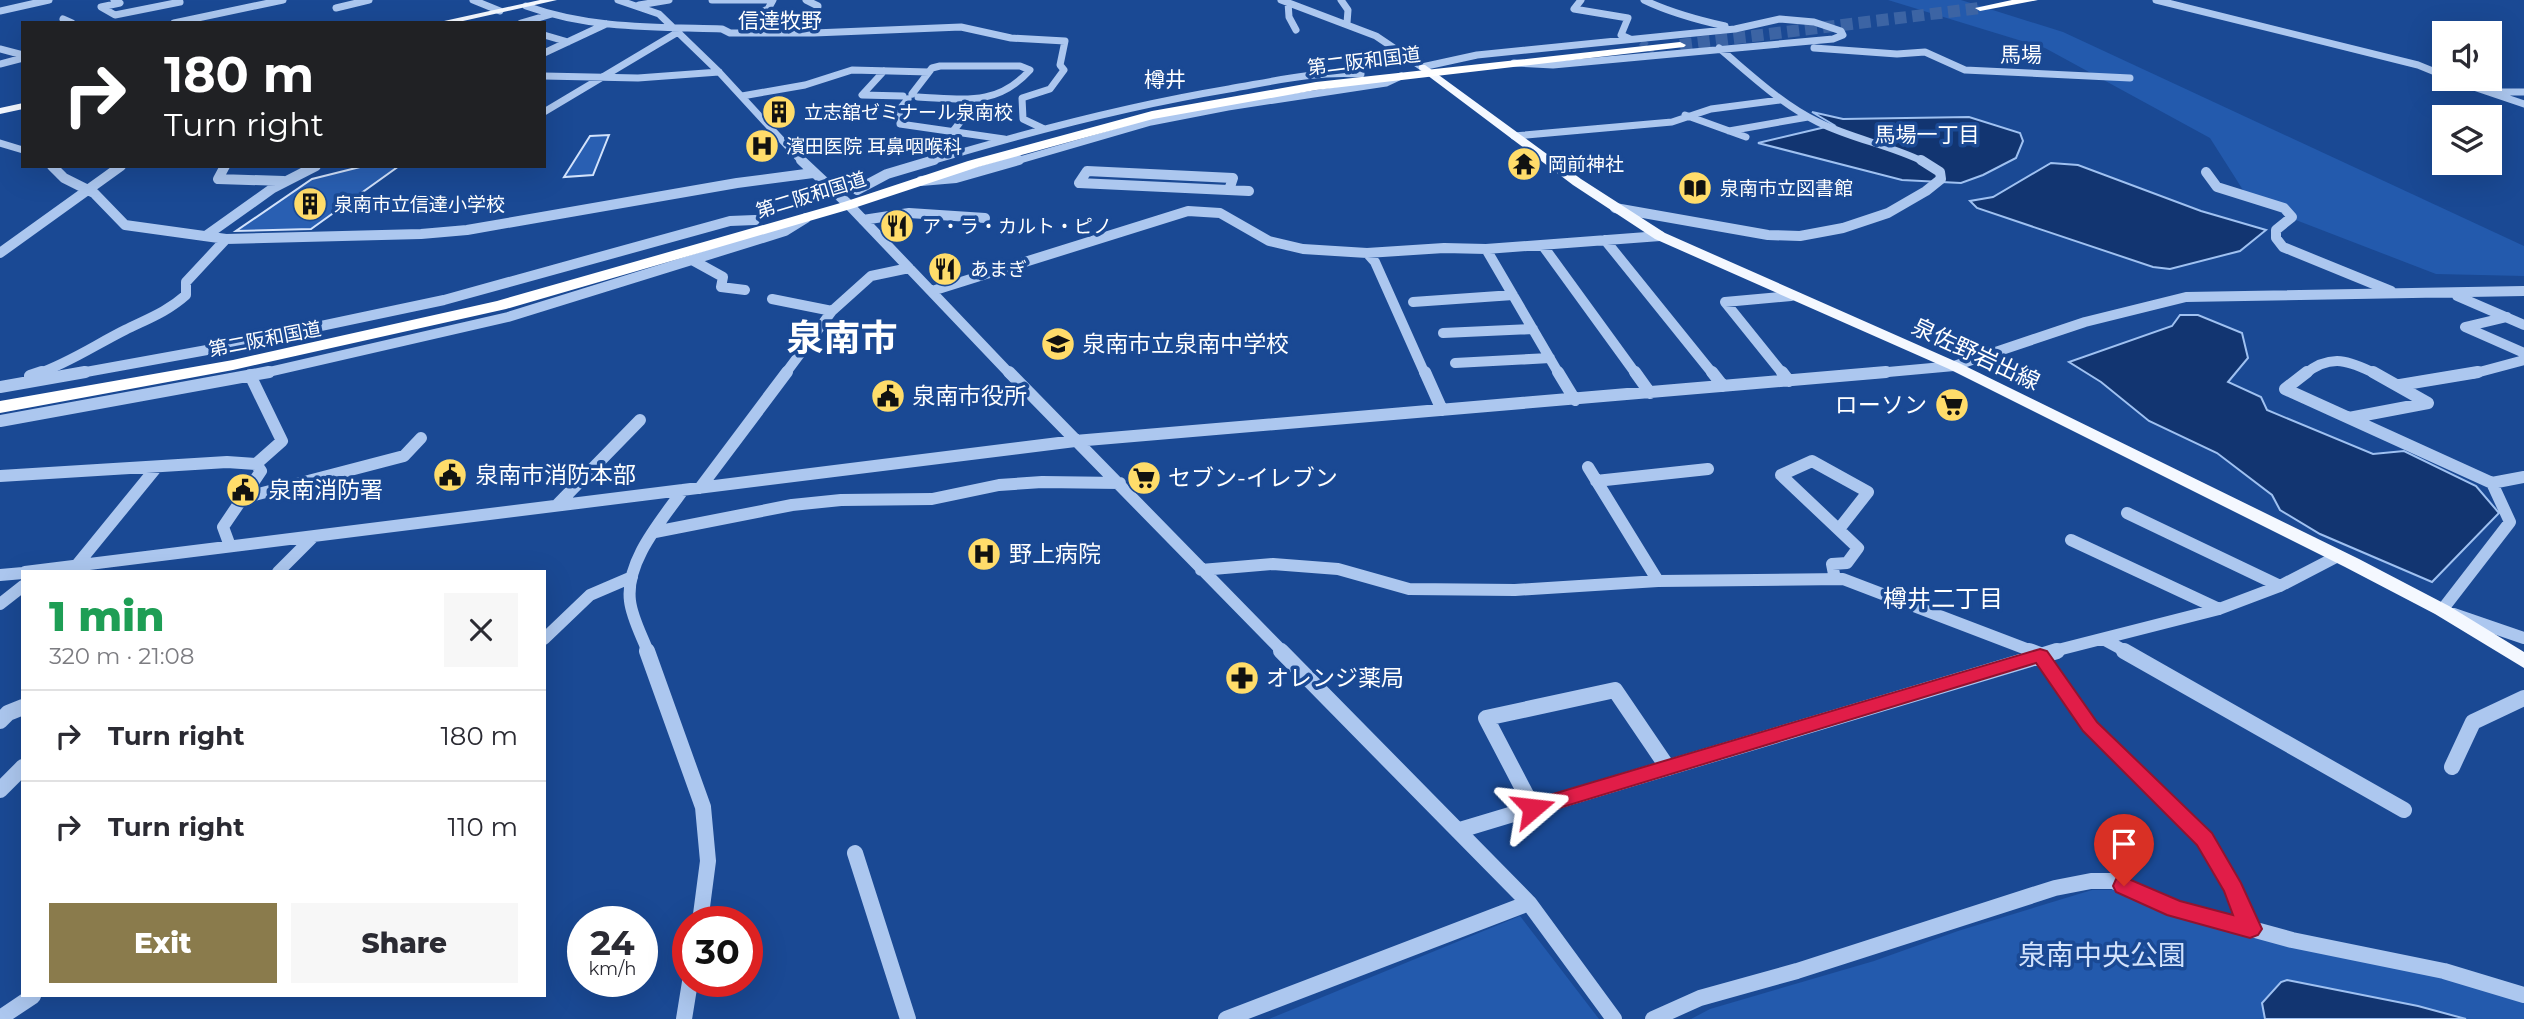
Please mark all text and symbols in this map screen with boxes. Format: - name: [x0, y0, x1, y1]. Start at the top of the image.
- district label: 信達牧野: [738, 8, 822, 33]
- map controls: [2432, 21, 2502, 175]
- button: sound: [2432, 21, 2502, 91]
- district label: 馬場: [2000, 42, 2042, 67]
- street label: 第二阪和国道: [1306, 43, 1422, 79]
- text: 180 m: [164, 45, 314, 104]
- icon: right: [49, 49, 140, 140]
- district label: 樽井: [1144, 67, 1186, 92]
- building icon: 立志舘ゼミナール泉南校: [760, 93, 798, 131]
- place label: 立志舘ゼミナール泉南校: [804, 101, 1013, 124]
- text: Turn right: [164, 105, 324, 144]
- button: layers: [2432, 105, 2502, 175]
- district label: 馬場一丁目: [1875, 122, 1980, 147]
- hospital icon: 濱田医院 耳鼻咽喉科: [743, 127, 781, 165]
- place label: 濱田医院 耳鼻咽喉科: [786, 135, 962, 158]
- temple icon: 岡前神社: [1505, 145, 1543, 183]
- place label: 岡前神社: [1548, 153, 1624, 176]
- street label: 第二阪和国道: [753, 167, 869, 223]
- library icon: 泉南市立図書館: [1676, 169, 1714, 207]
- place label: 泉南市立図書館: [1720, 177, 1853, 200]
- building icon: 泉南市立信達小学校: [291, 185, 329, 223]
- place label: 泉南市立信達小学校: [334, 193, 505, 216]
- restaurant icon: ア・ラ・カルト・ピノ: [878, 207, 916, 245]
- place label: ア・ラ・カルト・ピノ: [922, 215, 1112, 238]
- restaurant icon: あまぎ: [926, 250, 964, 288]
- place label: あまぎ: [970, 258, 1027, 281]
- street label: 泉佐野岩出線: [1908, 312, 2044, 396]
- district label: 泉南市: [787, 315, 898, 360]
- street label: 第二阪和国道: [207, 317, 323, 361]
- school or university icon: 泉南市立泉南中学校: [1039, 325, 1077, 363]
- place label: 泉南市立泉南中学校: [1082, 330, 1289, 358]
- public building icon: 泉南市役所: [869, 377, 907, 415]
- place label: 泉南市役所: [912, 382, 1027, 410]
- supermarket icon: ローソン: [1933, 386, 1971, 424]
- place label: ローソン: [1835, 391, 1927, 419]
- public building icon: 泉南市消防本部: [431, 456, 469, 494]
- supermarket icon: セブン-イレブン: [1125, 459, 1163, 497]
- place label: 泉南市消防本部: [475, 461, 636, 489]
- place label: セブン-イレブン: [1168, 464, 1338, 492]
- public building icon: 泉南消防署: [224, 471, 262, 509]
- place label: 泉南消防署: [268, 476, 383, 504]
- hospital icon: 野上病院: [965, 535, 1003, 573]
- place label: 野上病院: [1009, 540, 1101, 568]
- district label: 樽井二丁目: [1883, 584, 2003, 613]
- text: 1 min: [49, 590, 165, 642]
- button: close: [444, 593, 518, 667]
- text: 320 m · 21:08: [49, 642, 195, 670]
- pharmacy icon: オレンジ薬局: [1223, 659, 1261, 697]
- place label: オレンジ薬局: [1266, 664, 1404, 692]
- icon: right: [49, 717, 87, 755]
- text: Turn right: [108, 720, 244, 752]
- text: 180 m: [440, 720, 518, 752]
- position arrow: [1496, 771, 1570, 845]
- icon: right: [49, 808, 87, 846]
- text: Turn right: [108, 811, 244, 843]
- text: 110 m: [448, 811, 518, 843]
- pin: [2094, 814, 2154, 886]
- icon: arrive: [2105, 825, 2143, 863]
- button: Exit: [49, 903, 277, 983]
- button: Share: [291, 903, 518, 983]
- speed limit sign: 30: [672, 906, 763, 997]
- text: 24: [590, 921, 635, 964]
- park label: 泉南中央公園: [2018, 938, 2186, 972]
- text: km/h: [588, 958, 637, 980]

